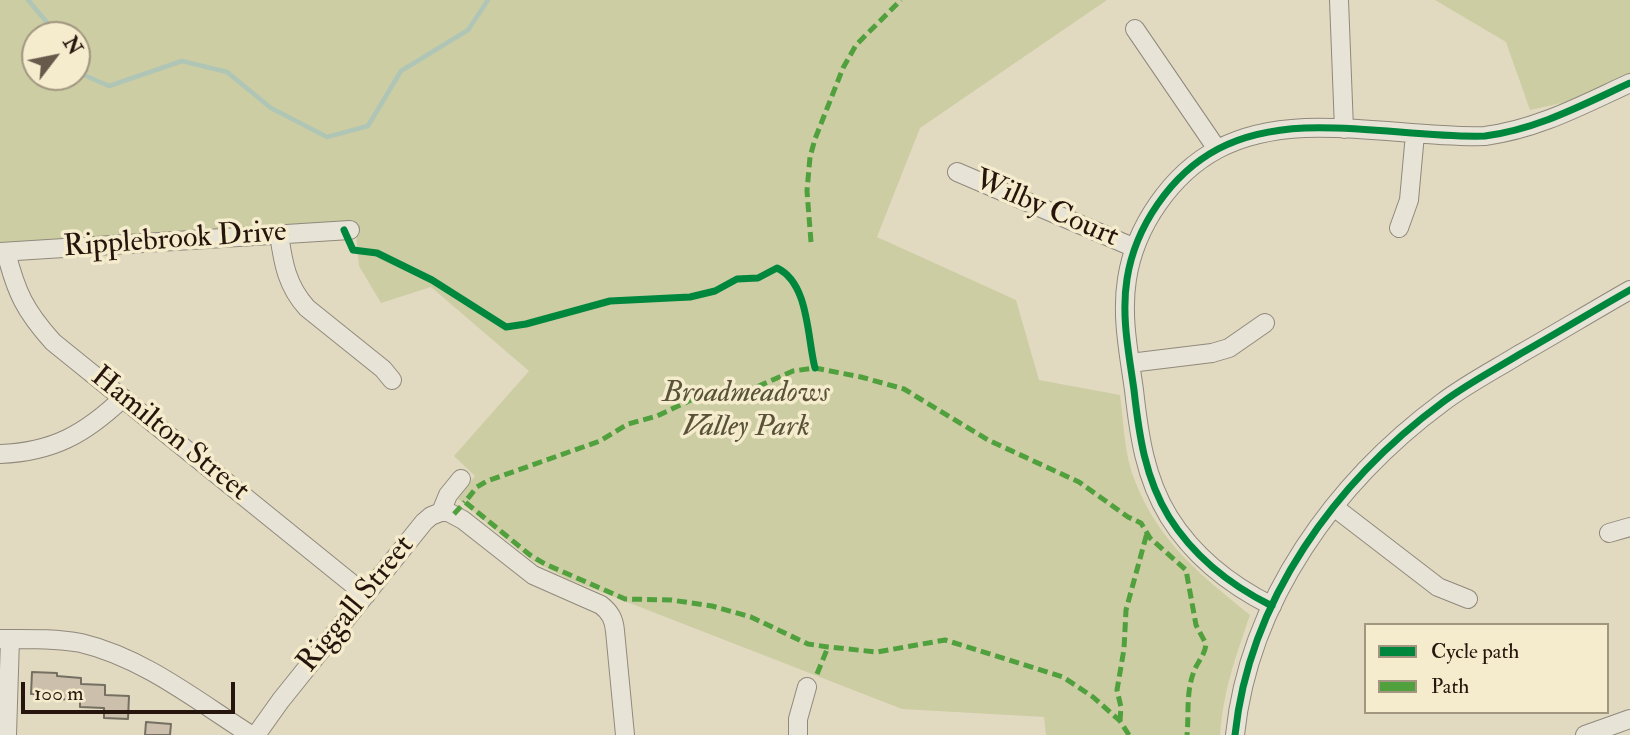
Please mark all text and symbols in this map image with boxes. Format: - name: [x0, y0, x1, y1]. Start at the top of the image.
- north arrow: [21, 21, 91, 91]
- text: N: [57, 32, 87, 59]
- street label: Wilby Court: [969, 164, 1123, 256]
- street label: Ripplebrook Drive: [62, 215, 288, 267]
- street label: Hamilton Street: [82, 360, 256, 510]
- park label: Broadmeadows Valley Park: [662, 377, 830, 448]
- street label: Riggall Street: [291, 529, 423, 681]
- legend: [1364, 623, 1609, 714]
- text: Cycle path: [1431, 638, 1519, 665]
- scale bar: [24, 668, 238, 712]
- text: Path: [1431, 673, 1469, 700]
- text: 100 m: [34, 680, 84, 707]

